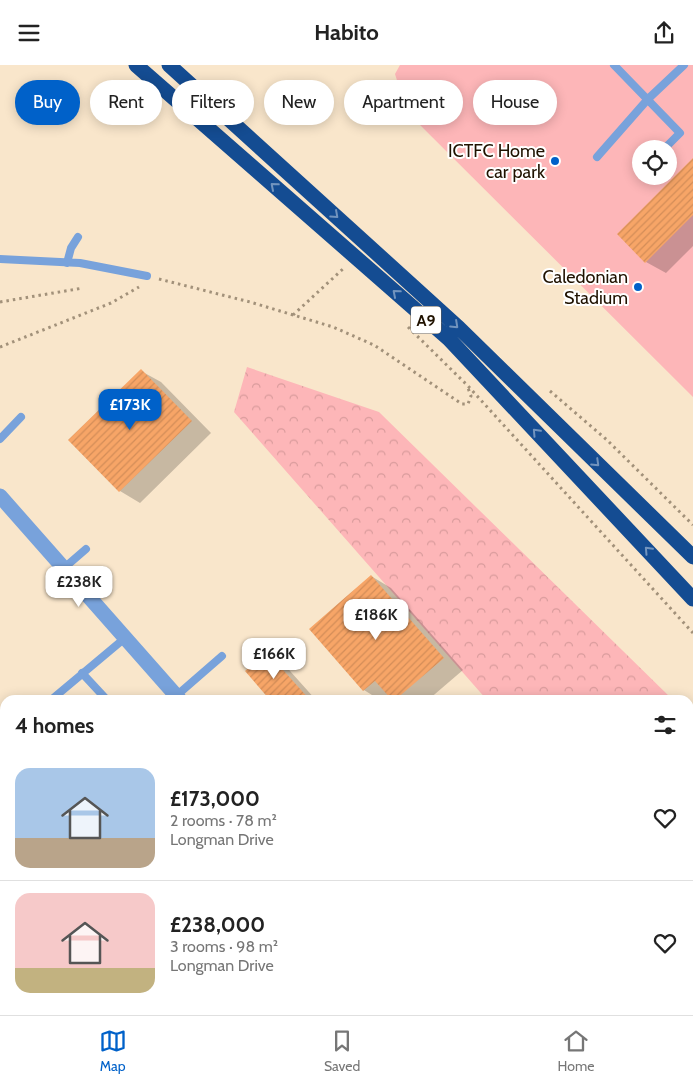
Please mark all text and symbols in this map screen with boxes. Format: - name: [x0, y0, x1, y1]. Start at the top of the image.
- icon: menu: [15, 19, 43, 47]
- text: Habito: [314, 19, 379, 46]
- icon: share: [650, 19, 678, 47]
- chip: Buy: [15, 80, 80, 125]
- chip: Rent: [90, 80, 162, 125]
- chip: Filters: [172, 80, 254, 125]
- chip: New: [264, 80, 334, 125]
- chip: Apartment: [344, 80, 463, 125]
- chip: House: [473, 80, 557, 125]
- place label: ICTFC Home car park: [448, 140, 546, 183]
- map controls: [632, 140, 677, 185]
- button: locate: [632, 140, 677, 185]
- marker: ICTFC Home car park: [549, 155, 561, 167]
- one-way arrow: [270, 183, 279, 192]
- one-way arrow: [329, 209, 338, 218]
- place label: Caledonian Stadium: [542, 266, 628, 309]
- marker: Caledonian Stadium: [632, 281, 644, 293]
- one-way arrow: [393, 290, 402, 299]
- road number: A9: [411, 307, 441, 333]
- one-way arrow: [449, 319, 458, 328]
- pin: £173K: [95, 389, 165, 431]
- text: £173K: [109, 395, 151, 414]
- one-way arrow: [533, 429, 542, 438]
- one-way arrow: [591, 457, 600, 466]
- one-way arrow: [645, 547, 654, 556]
- pin: £238K: [44, 565, 114, 608]
- text: £238K: [56, 572, 102, 591]
- pin: £186K: [341, 599, 411, 641]
- text: £186K: [355, 605, 397, 624]
- pin: £166K: [239, 637, 309, 680]
- text: £166K: [253, 644, 295, 663]
- icon: filters: [651, 711, 679, 739]
- text: 4 homes: [15, 713, 94, 738]
- text: £173,000: [170, 786, 260, 811]
- icon: home: [55, 788, 115, 848]
- icon: heart: [651, 804, 679, 832]
- text: 2 rooms · 78 m²: [170, 811, 277, 830]
- text: Longman Drive: [170, 830, 274, 849]
- text: £238,000: [170, 912, 265, 937]
- icon: home: [55, 913, 115, 973]
- icon: heart: [651, 929, 679, 957]
- text: 3 rooms · 98 m²: [170, 937, 278, 956]
- text: Longman Drive: [170, 956, 274, 975]
- tab: Map: [99, 1027, 127, 1075]
- tab: Saved: [324, 1027, 360, 1075]
- tab: Home: [558, 1027, 594, 1075]

